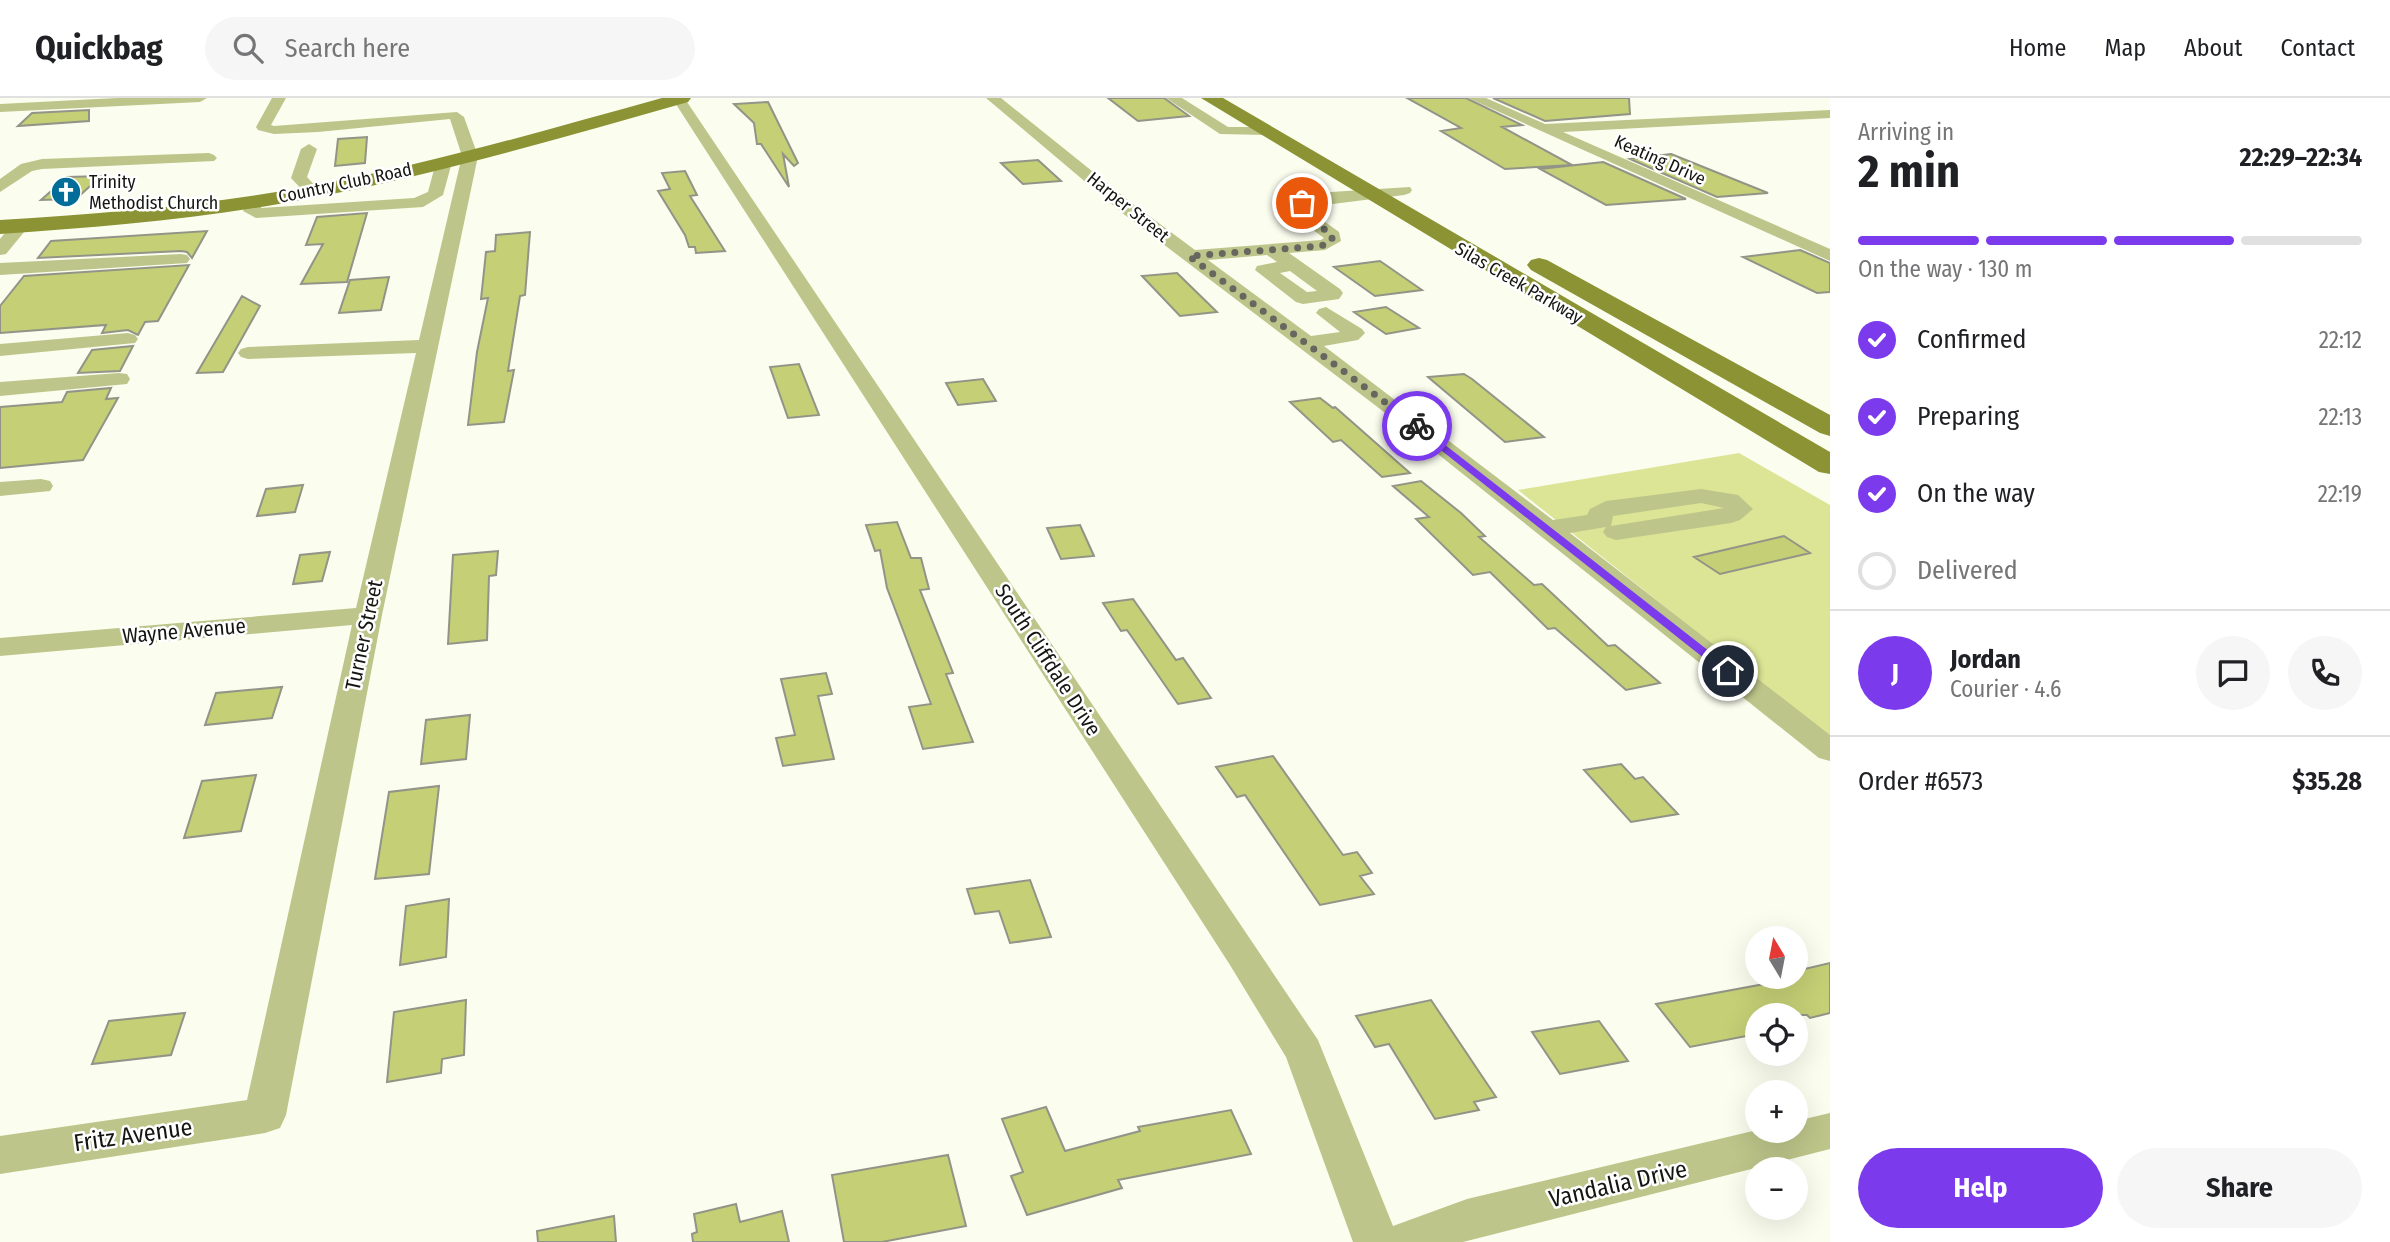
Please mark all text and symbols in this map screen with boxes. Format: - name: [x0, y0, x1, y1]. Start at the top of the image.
- search box: [205, 17, 695, 80]
- text: Quickbag: [35, 28, 163, 68]
- icon: search: [229, 29, 267, 67]
- text: Search here: [285, 33, 410, 64]
- text: Home: [2009, 34, 2066, 62]
- text: Map: [2104, 34, 2146, 62]
- text: About: [2184, 34, 2242, 62]
- text: Contact: [2280, 34, 2355, 62]
- text: Arriving in: [1858, 118, 1954, 146]
- street label: Keating Drive: [1611, 130, 1709, 190]
- text: 22:29–22:34: [2239, 142, 2362, 173]
- text: 2 min: [1858, 144, 1960, 199]
- street label: Country Club Road: [276, 158, 414, 208]
- street label: Harper Street: [1083, 167, 1174, 247]
- place label: Trinity Methodist Church: [89, 171, 218, 214]
- pin: [1272, 173, 1332, 233]
- church icon: Trinity Methodist Church: [49, 175, 83, 209]
- icon: bag: [1283, 184, 1321, 222]
- street label: Silas Creek Parkway: [1451, 237, 1587, 329]
- text: On the way · 130 m: [1858, 255, 2032, 283]
- icon: check: [1858, 321, 1896, 359]
- text: Confirmed: [1917, 324, 2027, 355]
- text: 22:12: [2319, 326, 2362, 354]
- courier: [1382, 391, 1452, 461]
- icon: check: [1858, 398, 1896, 436]
- text: Preparing: [1917, 401, 2019, 432]
- text: 22:13: [2318, 403, 2362, 431]
- icon: bike: [1398, 407, 1436, 445]
- icon: check: [1858, 475, 1896, 513]
- text: On the way: [1917, 478, 2035, 509]
- text: 22:19: [2318, 480, 2362, 508]
- text: Delivered: [1917, 555, 2018, 586]
- street label: Turner Street: [340, 577, 388, 693]
- street label: South Cliffdale Drive: [989, 579, 1107, 741]
- street label: Wayne Avenue: [121, 613, 247, 649]
- button: chat: [2196, 636, 2270, 710]
- button: phone: [2288, 636, 2362, 710]
- pin: [1698, 641, 1758, 701]
- text: Jordan: [1950, 644, 2021, 675]
- icon: home: [1709, 652, 1747, 690]
- text: J: [1891, 658, 1899, 689]
- text: Courier · 4.6: [1950, 675, 2061, 703]
- text: Order #6573: [1858, 766, 1983, 797]
- text: $35.28: [2292, 766, 2362, 797]
- north arrow: [1745, 926, 1808, 989]
- map controls: [1745, 926, 1808, 1220]
- button: locate: [1745, 1003, 1808, 1066]
- button: +: [1745, 1080, 1808, 1143]
- street label: Fritz Avenue: [72, 1113, 194, 1157]
- button: Help: [1858, 1148, 2103, 1228]
- button: Share: [2117, 1148, 2362, 1228]
- street label: Vandalia Drive: [1546, 1155, 1690, 1213]
- button: −: [1745, 1157, 1808, 1220]

